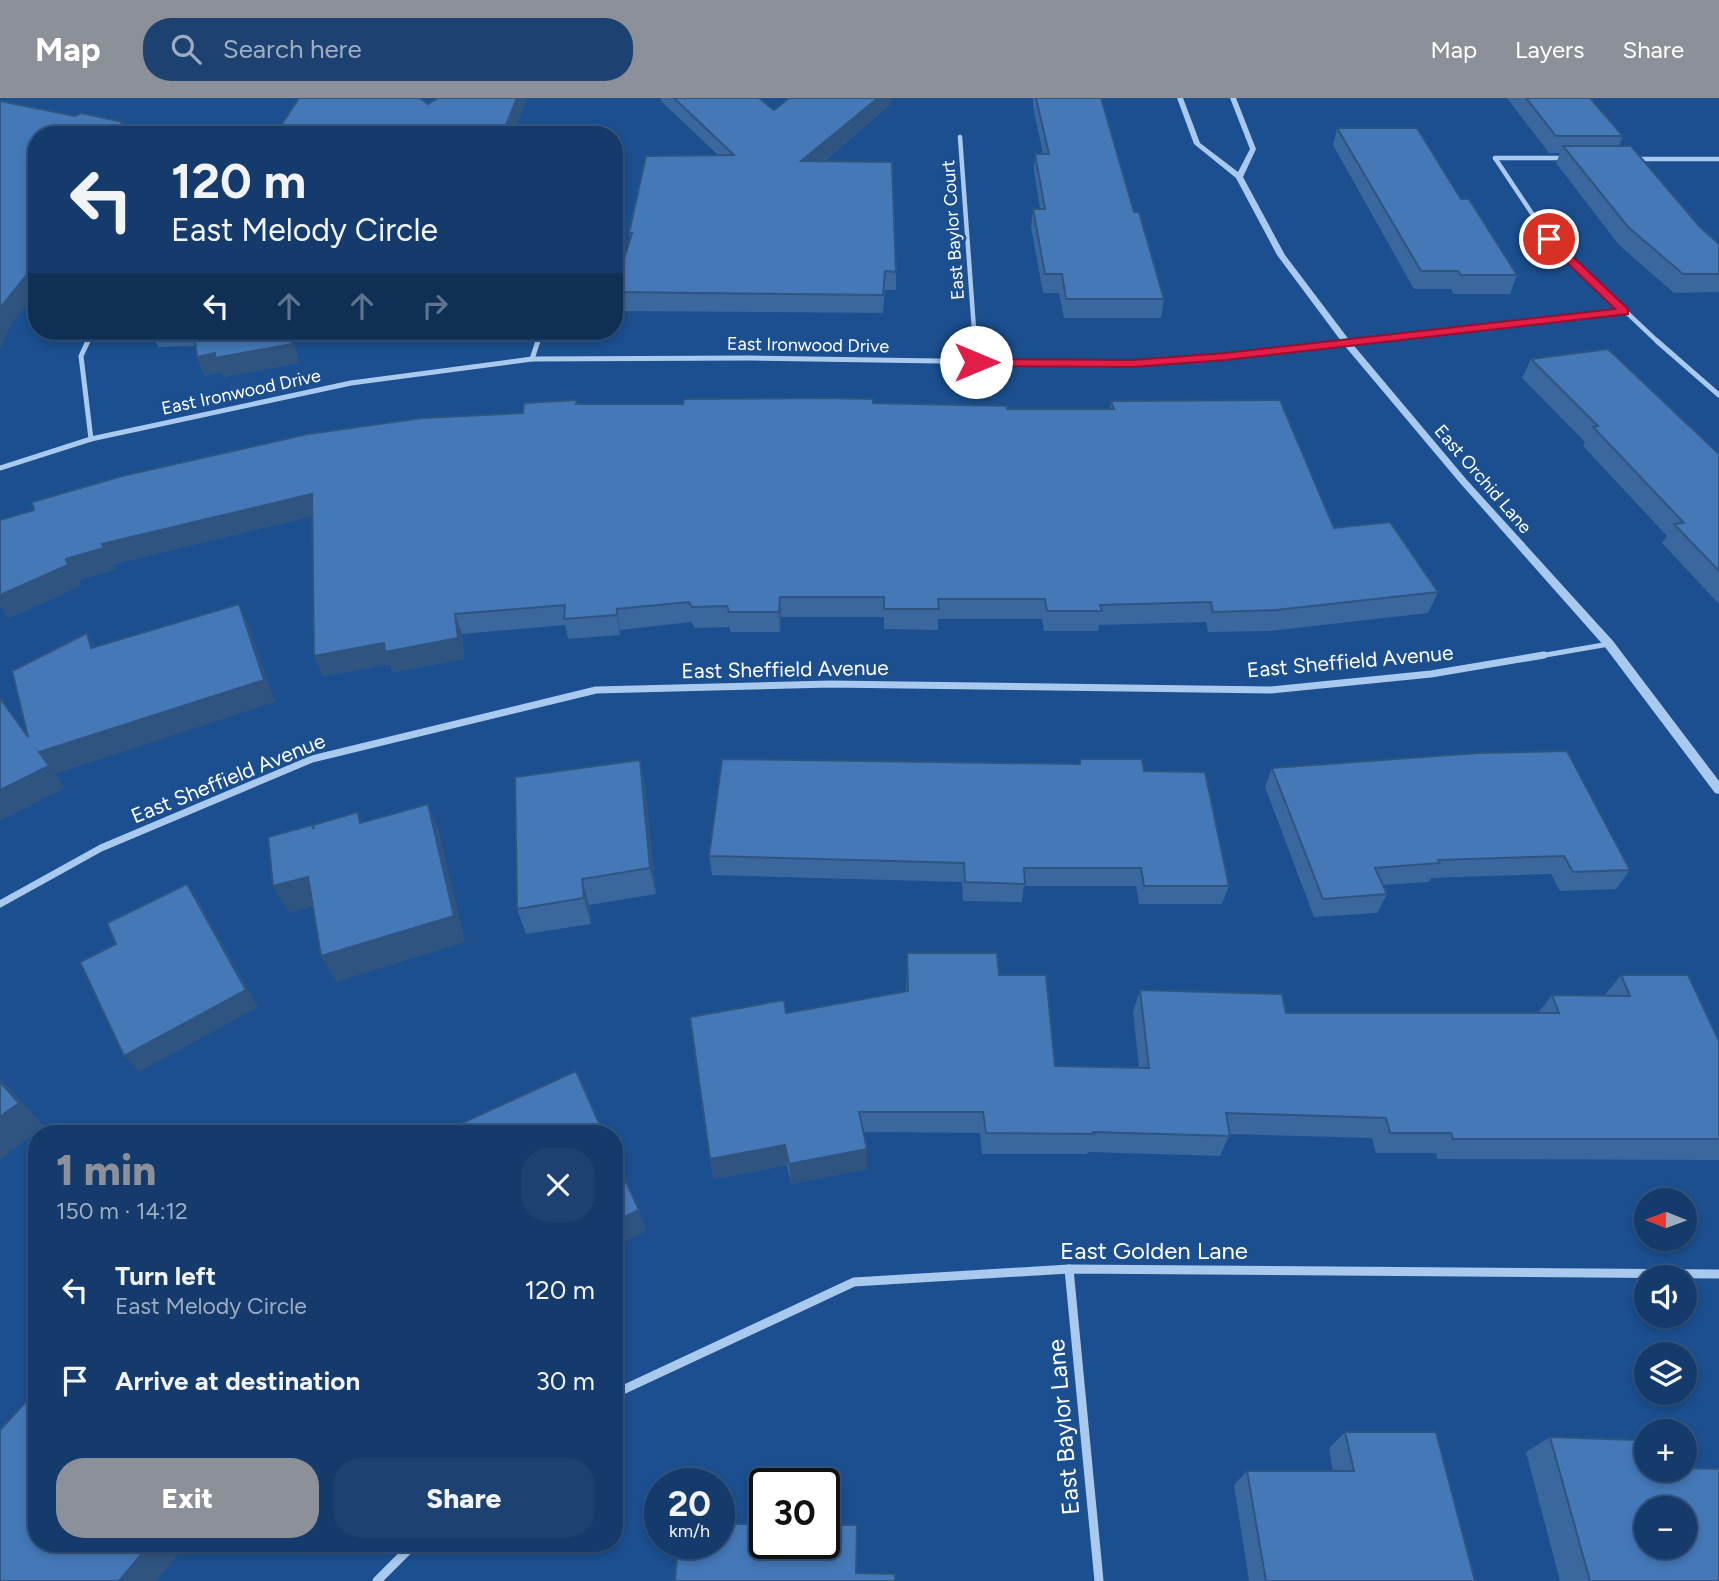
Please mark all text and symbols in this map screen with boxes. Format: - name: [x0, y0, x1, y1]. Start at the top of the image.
- search box: [143, 18, 633, 81]
- text: Map: [35, 30, 101, 69]
- icon: search: [167, 30, 205, 68]
- text: Search here: [223, 33, 362, 65]
- text: Map: [1430, 35, 1477, 64]
- text: Layers: [1515, 35, 1584, 64]
- text: Share: [1622, 35, 1684, 64]
- text: 120 m: [171, 151, 306, 210]
- icon: left: [56, 154, 147, 245]
- street label: East Baylor Court: [937, 159, 969, 301]
- pin: [1519, 209, 1579, 269]
- text: East Melody Circle: [171, 211, 438, 249]
- icon: arrive: [1530, 220, 1568, 258]
- icon: left: [197, 287, 235, 325]
- icon: ahead: [270, 287, 308, 325]
- icon: ahead: [343, 287, 381, 325]
- icon: right: [416, 287, 454, 325]
- position arrow: [939, 325, 1013, 399]
- street label: East Ironwood Drive: [727, 333, 889, 357]
- street label: East Ironwood Drive: [159, 364, 323, 420]
- street label: East Orchid Lane: [1430, 420, 1536, 538]
- street label: East Sheffield Avenue: [1246, 640, 1454, 682]
- street label: East Sheffield Avenue: [681, 655, 889, 683]
- street label: East Sheffield Avenue: [127, 728, 329, 828]
- text: 1 min: [56, 1145, 156, 1196]
- button: close: [521, 1148, 595, 1222]
- north arrow: [1634, 1188, 1698, 1251]
- map controls: [1634, 1188, 1697, 1559]
- text: 150 m · 14:12: [56, 1197, 188, 1225]
- street label: East Golden Lane: [1060, 1236, 1248, 1265]
- text: Turn left: [115, 1260, 216, 1292]
- button: sound: [1634, 1265, 1697, 1328]
- icon: left: [56, 1271, 94, 1309]
- text: 120 m: [525, 1274, 595, 1306]
- text: East Melody Circle: [115, 1292, 307, 1320]
- street label: East Baylor Lane: [1041, 1338, 1085, 1516]
- button: layers: [1634, 1342, 1697, 1405]
- icon: arrive: [56, 1362, 94, 1400]
- text: Arrive at destination: [115, 1365, 360, 1397]
- text: 30 m: [536, 1365, 595, 1397]
- button: +: [1634, 1419, 1697, 1482]
- button: Exit: [56, 1458, 319, 1538]
- button: Share: [333, 1458, 595, 1538]
- speed limit sign: 30: [749, 1468, 840, 1559]
- text: 20: [668, 1483, 711, 1525]
- button: −: [1634, 1496, 1697, 1559]
- text: km/h: [669, 1520, 710, 1542]

